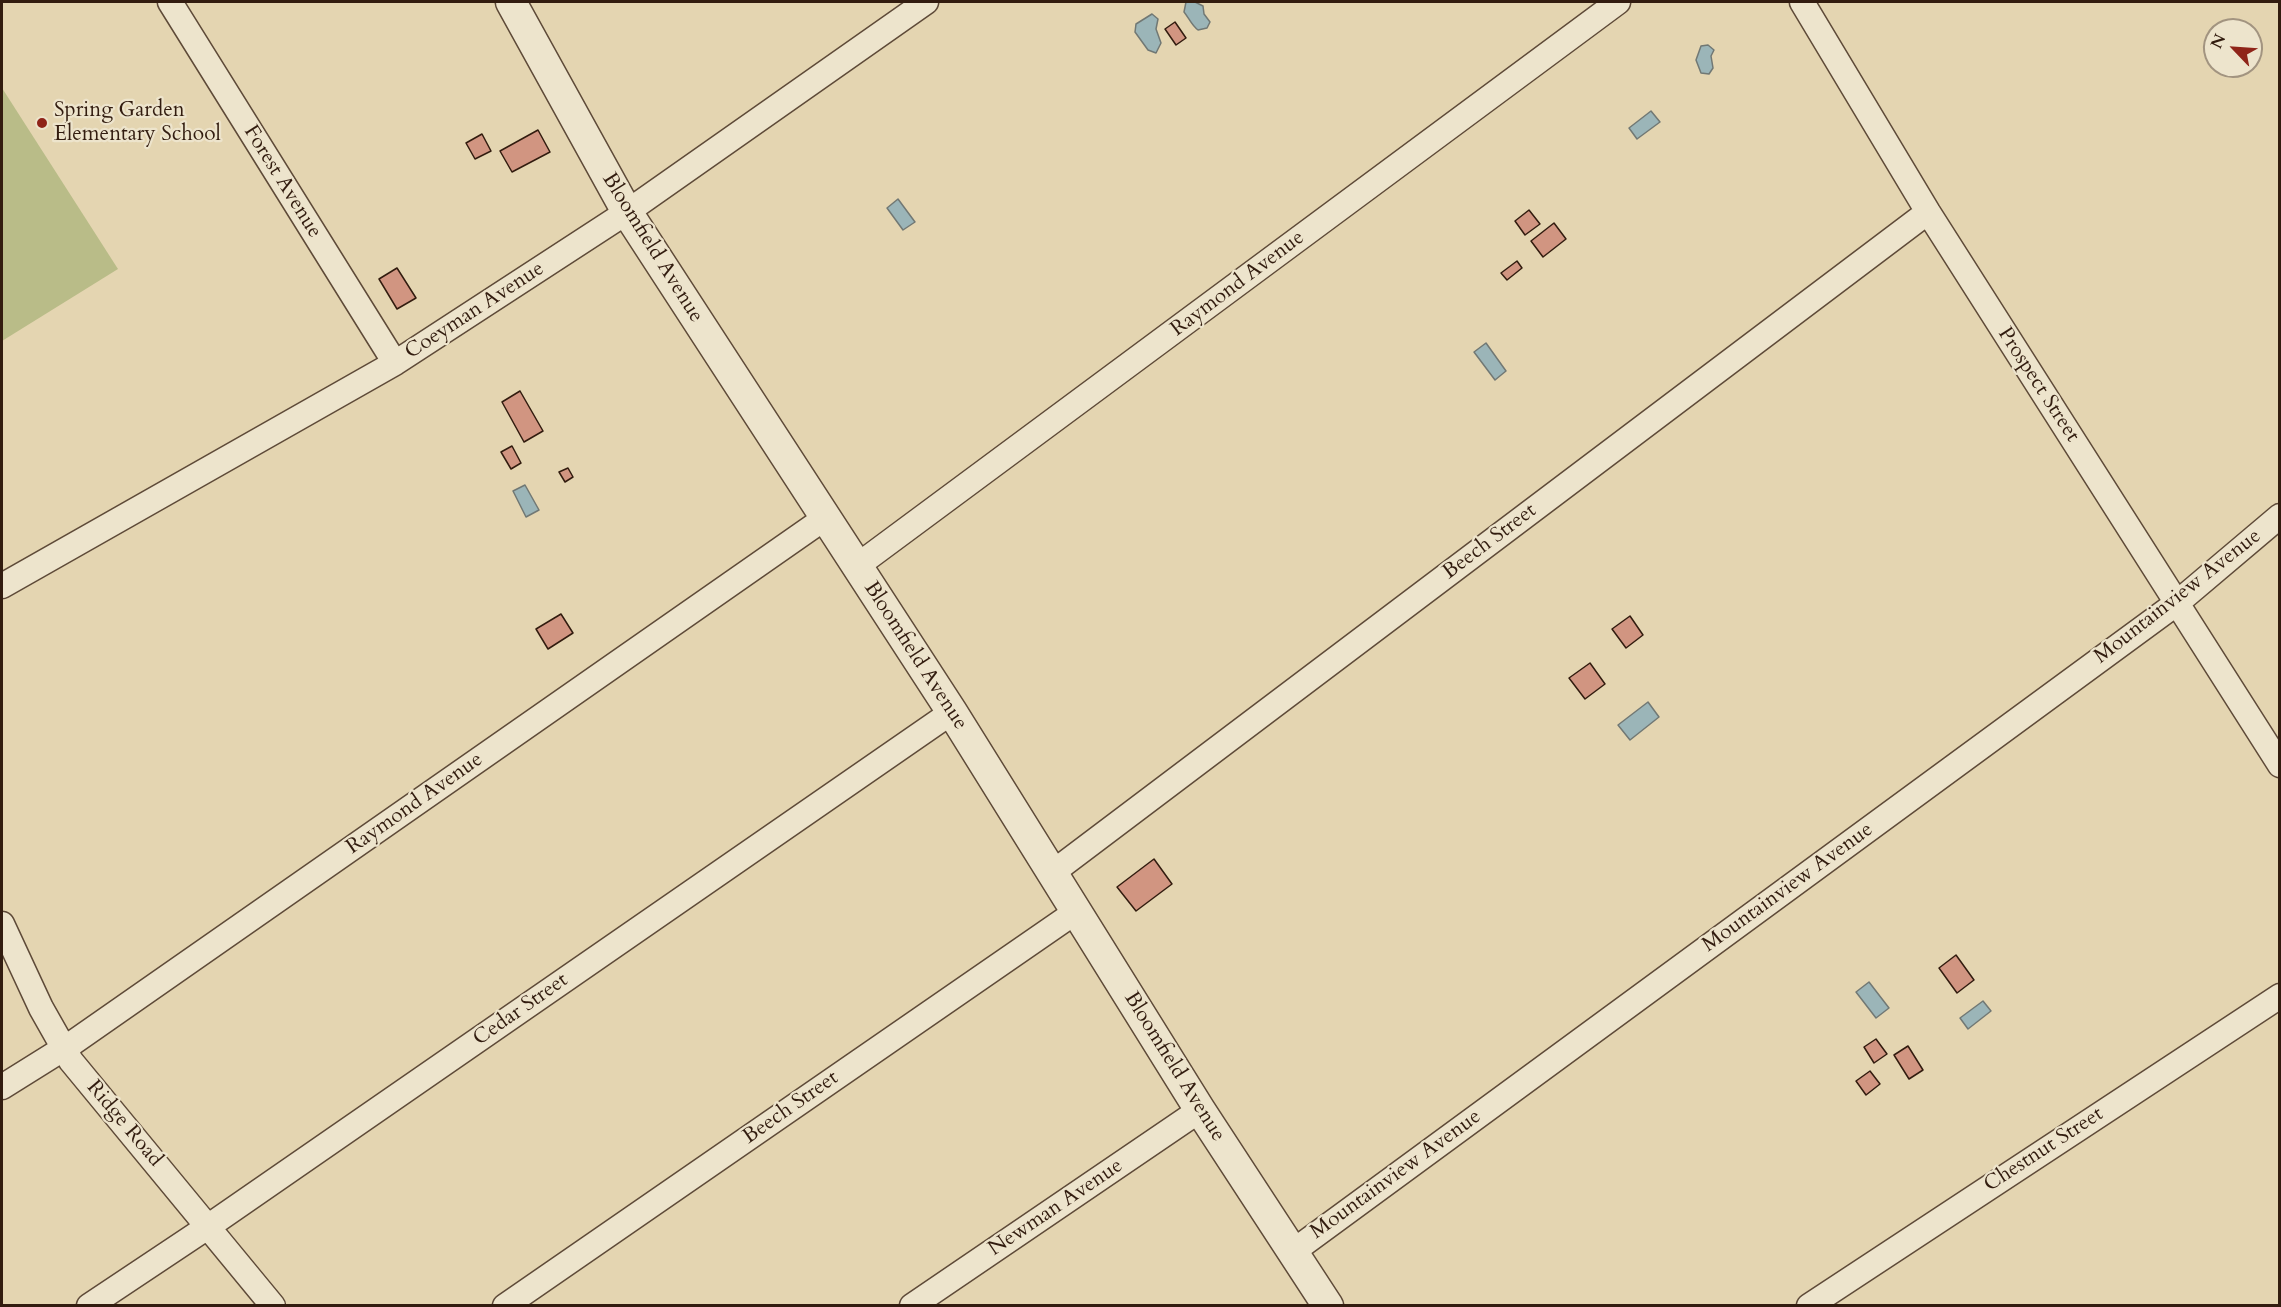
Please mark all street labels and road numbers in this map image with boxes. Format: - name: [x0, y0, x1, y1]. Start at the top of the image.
- street label: Forest Avenue: [237, 121, 327, 243]
- street label: Bloomfield Avenue: [596, 169, 708, 327]
- street label: Raymond Avenue: [1166, 226, 1310, 342]
- street label: Coeyman Avenue: [401, 257, 549, 365]
- street label: Prospect Street: [1992, 323, 2084, 447]
- street label: Beech Street: [1438, 499, 1542, 585]
- street label: Mountainview Avenue: [2090, 524, 2266, 670]
- street label: Bloomfield Avenue: [858, 577, 972, 735]
- street label: Raymond Avenue: [342, 748, 488, 860]
- street label: Mountainview Avenue: [1698, 818, 1878, 958]
- street label: Cedar Street: [469, 968, 573, 1052]
- street label: Bloomfield Avenue: [1118, 988, 1230, 1146]
- street label: Beech Street: [738, 1066, 844, 1150]
- street label: Ridge Road: [81, 1076, 167, 1172]
- street label: Chestnut Street: [1980, 1102, 2108, 1198]
- street label: Mountainview Avenue: [1306, 1105, 1486, 1245]
- street label: Newman Avenue: [984, 1154, 1128, 1262]

